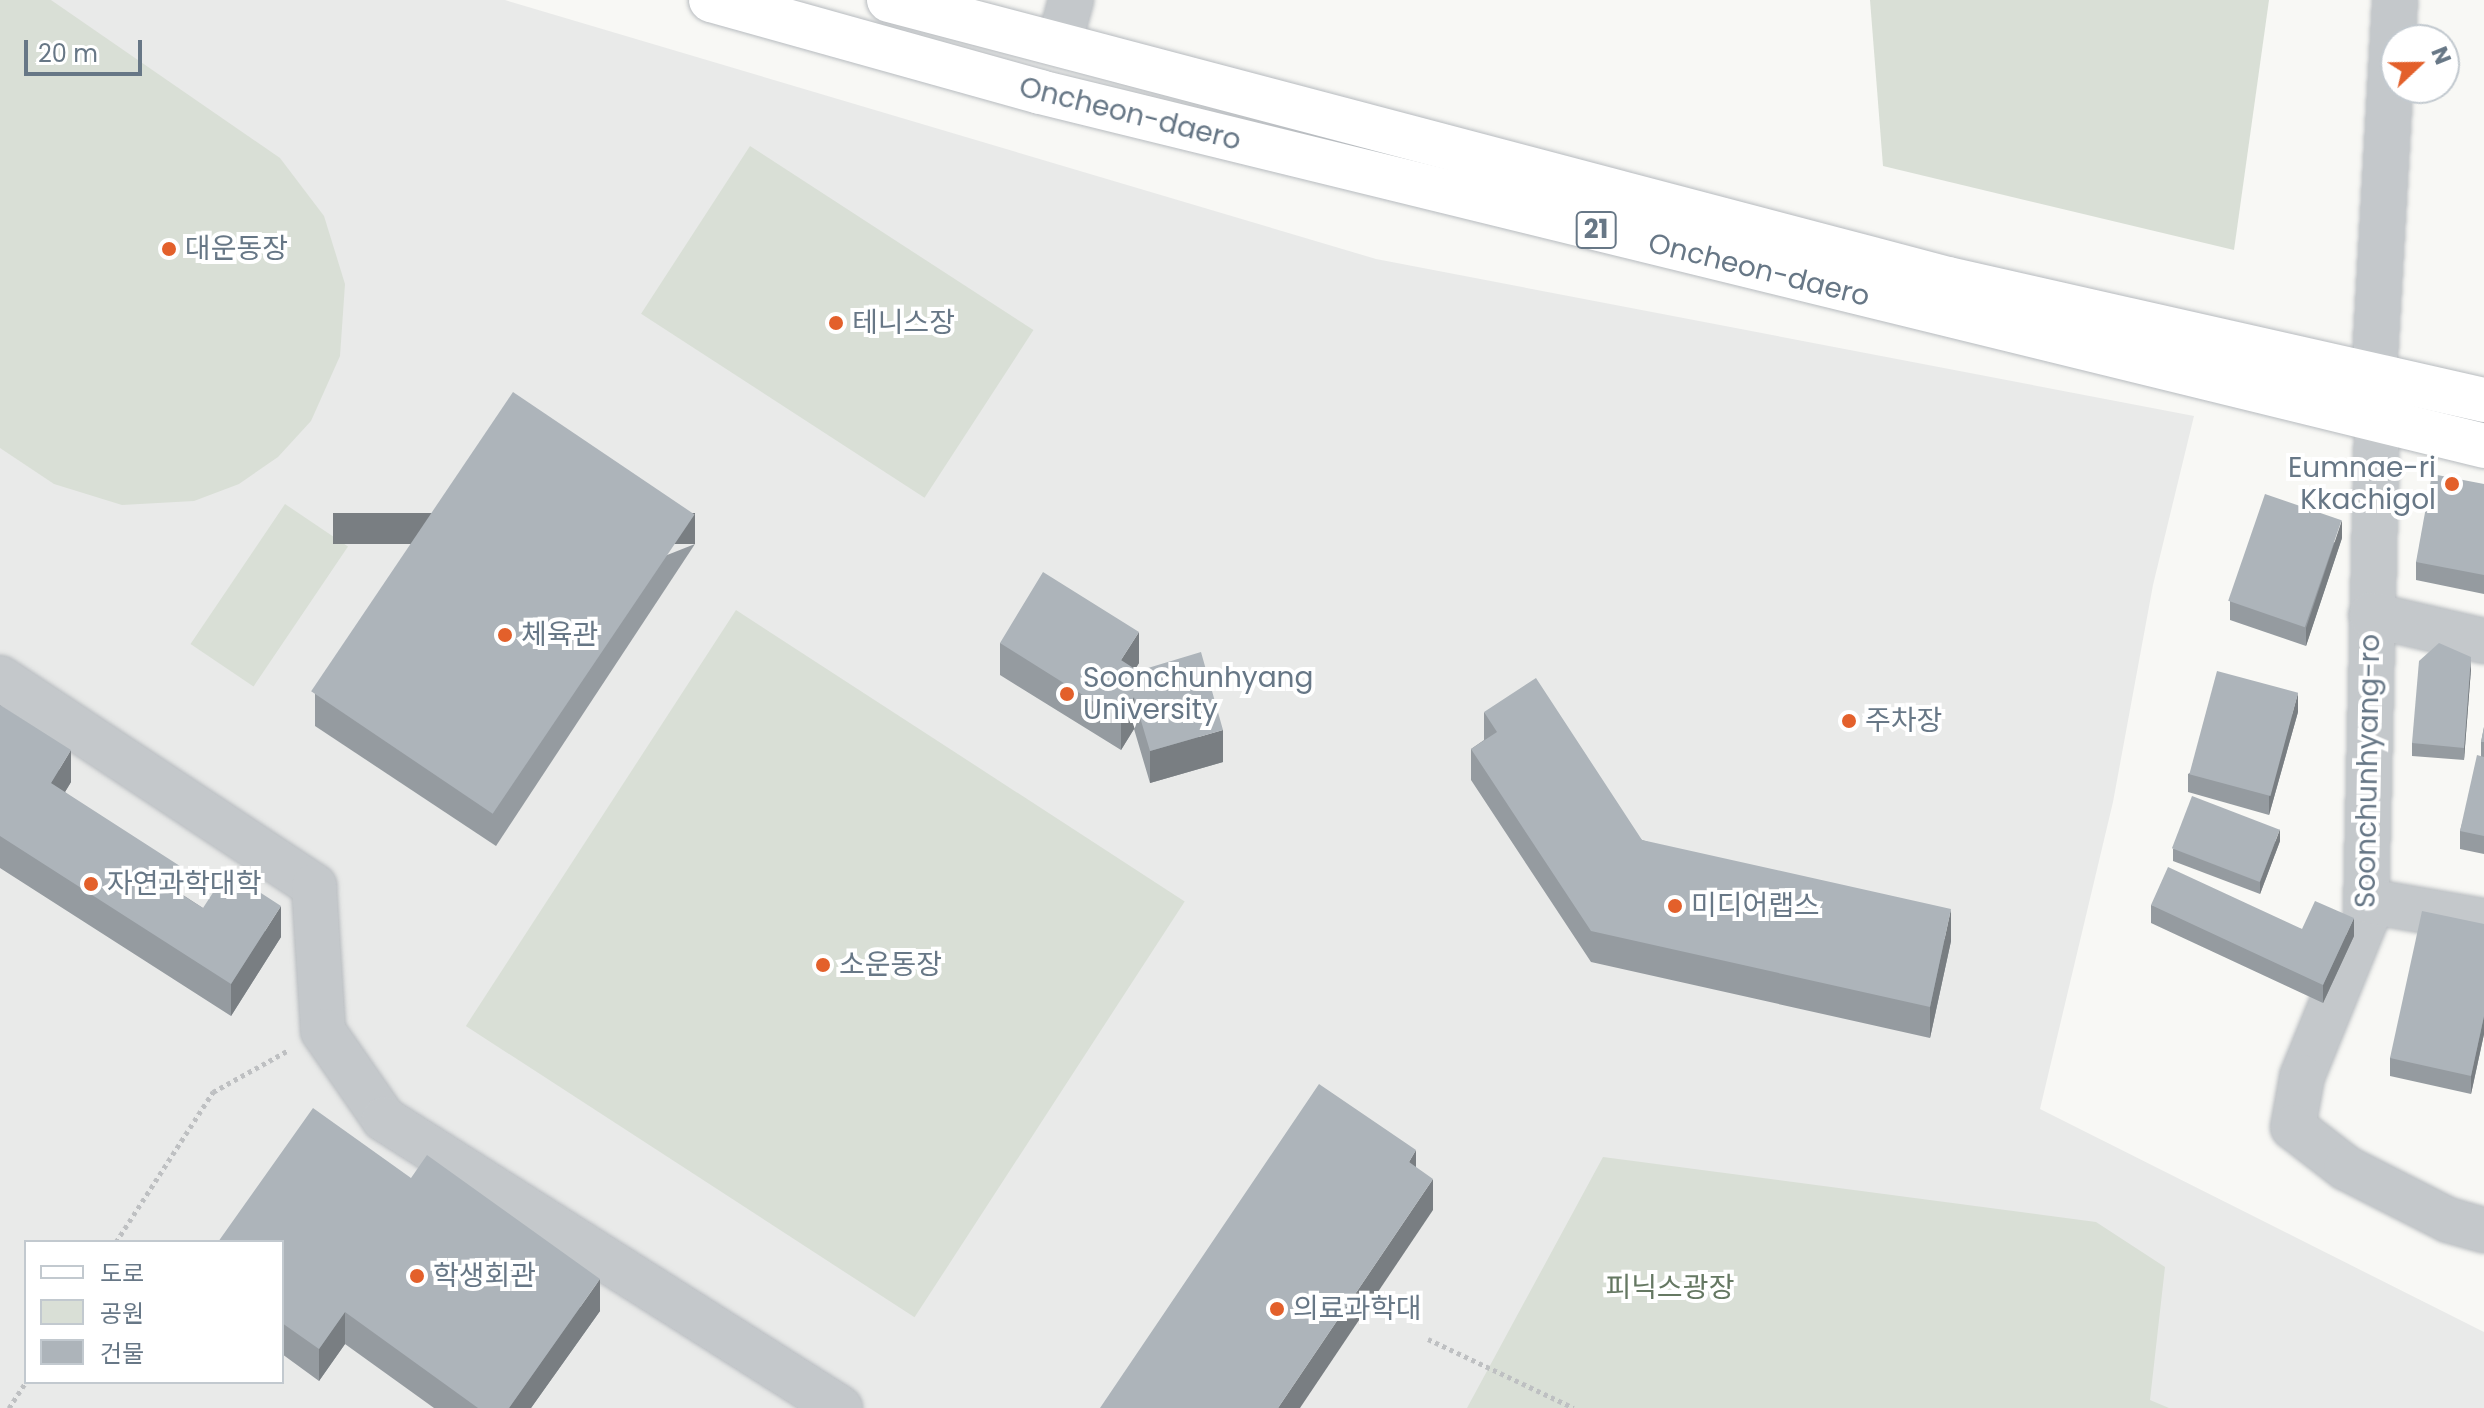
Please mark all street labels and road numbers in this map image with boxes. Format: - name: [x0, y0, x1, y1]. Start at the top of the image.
- street label: Oncheon-daero: [1016, 70, 1244, 158]
- road number: 21: [1574, 208, 1618, 252]
- street label: Oncheon-daero: [1645, 226, 1873, 314]
- street label: Soonchunhyang-ro: [2349, 634, 2387, 908]

